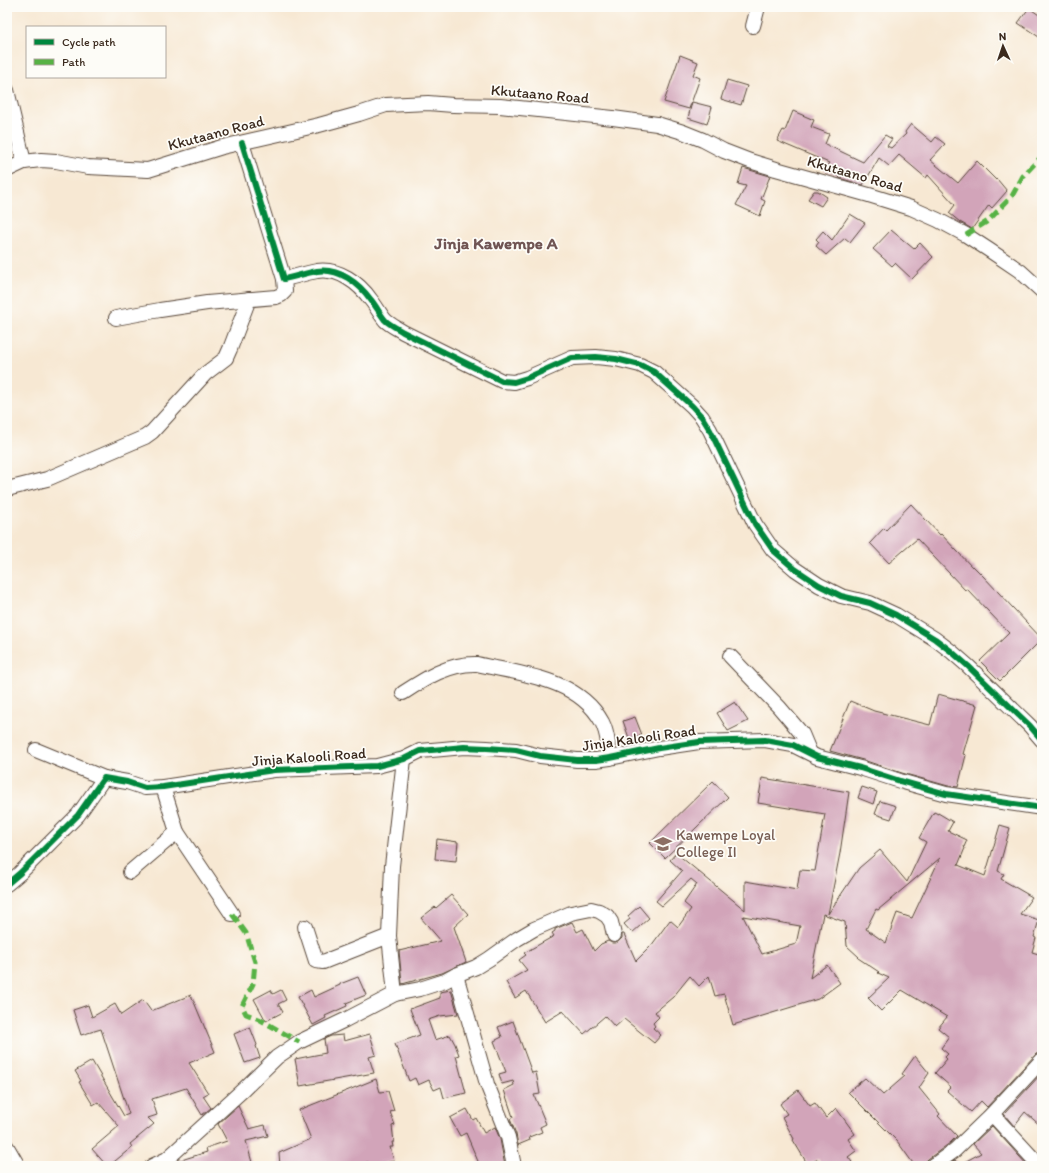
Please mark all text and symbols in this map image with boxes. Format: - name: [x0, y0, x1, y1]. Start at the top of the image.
- legend: [26, 26, 166, 78]
- north arrow: [983, 26, 1023, 66]
- text: N: [998, 30, 1007, 43]
- text: Cycle path: [62, 35, 116, 49]
- text: Path: [62, 55, 85, 69]
- street label: Kkutaano Road: [490, 81, 591, 107]
- street label: Kkutaano Road: [166, 111, 267, 154]
- street label: Kkutaano Road: [805, 152, 906, 196]
- district label: Jinja Kawempe A: [433, 233, 558, 254]
- street label: Jinja Kalooli Road: [581, 721, 697, 755]
- street label: Jinja Kalooli Road: [251, 744, 367, 770]
- place label: Kawempe Loyal College II: [676, 826, 776, 861]
- school or university icon: Kawempe Loyal College II: [653, 834, 673, 854]

